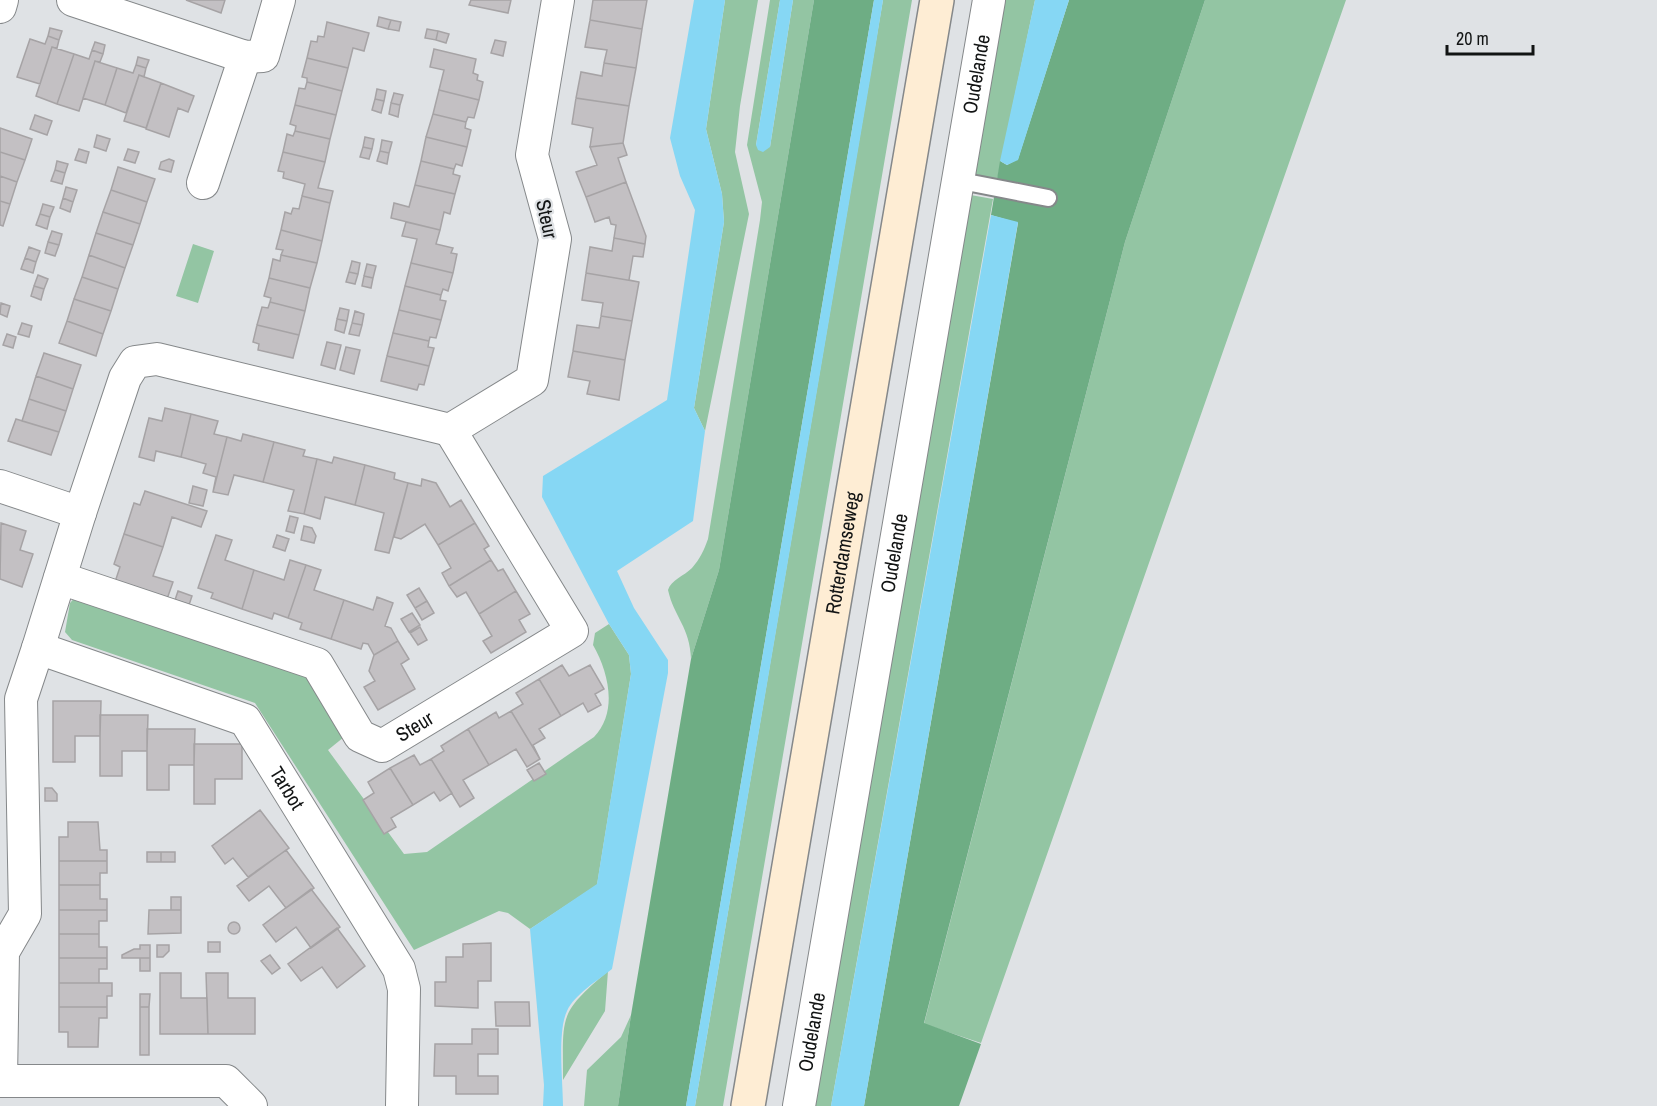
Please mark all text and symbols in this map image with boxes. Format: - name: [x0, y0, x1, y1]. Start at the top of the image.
- scale bar: [1447, 18, 1532, 56]
- text: 20 m: [1456, 26, 1489, 51]
- street label: Oudelande: [956, 32, 996, 116]
- street label: Steur: [530, 197, 565, 241]
- street label: Rotterdamseweg: [818, 490, 866, 616]
- street label: Oudelande: [873, 511, 914, 595]
- street label: Steur: [390, 704, 438, 748]
- street label: Tarbot: [264, 761, 311, 815]
- street label: Oudelande: [791, 990, 831, 1074]

